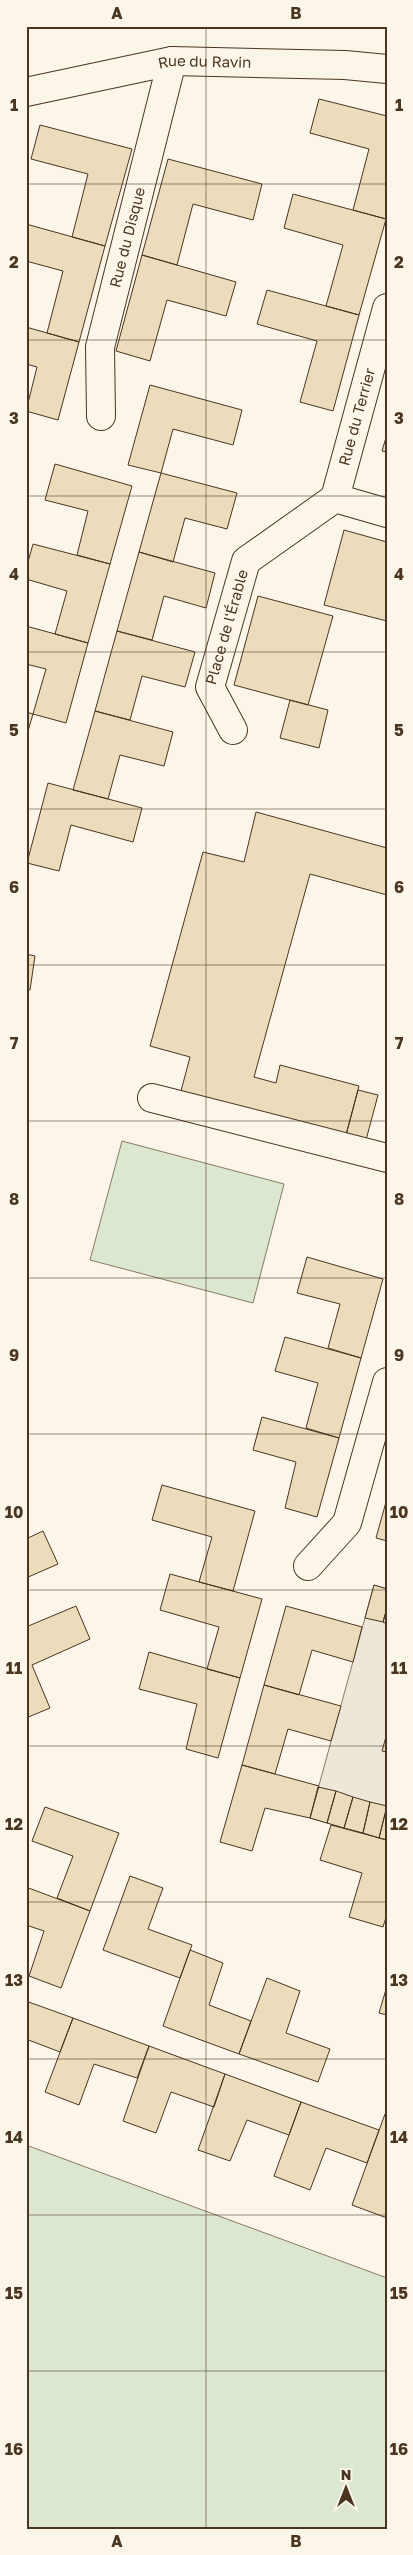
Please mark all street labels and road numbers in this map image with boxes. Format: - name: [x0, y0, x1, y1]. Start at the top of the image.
- street label: Rue du Ravin: [156, 51, 252, 72]
- street label: Rue du Disque: [105, 185, 148, 289]
- street label: Rue du Terrier: [334, 366, 378, 468]
- street label: Place de l'Érable: [201, 567, 251, 687]

